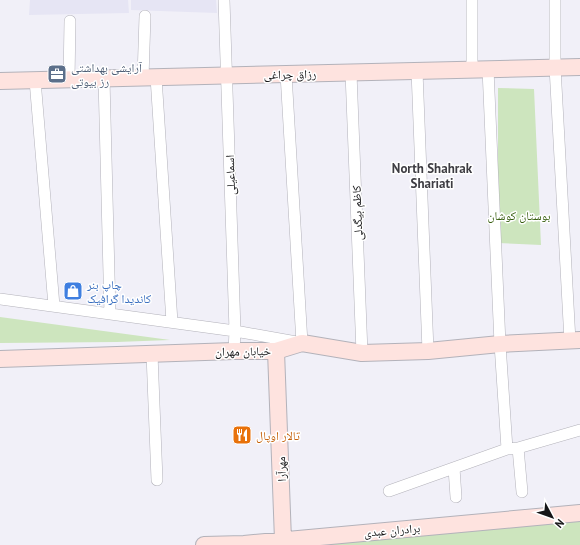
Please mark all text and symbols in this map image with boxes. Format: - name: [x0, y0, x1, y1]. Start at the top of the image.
- place label: آرایشی بهداشتی رز بیوتی: [71, 60, 143, 89]
- office icon: آرایشی بهداشتی رز بیوتی: [46, 63, 68, 85]
- street label: رزاق چراغی: [264, 66, 317, 82]
- street label: اسماعیلی: [222, 154, 238, 195]
- district label: North Shahrak Shariati: [392, 160, 473, 192]
- street label: کاظم بیگدلی: [349, 185, 366, 241]
- park label: بوستان کوشان: [488, 208, 550, 223]
- place label: چاپ بنر کاندیدا گرافیک: [86, 277, 151, 306]
- shop icon: چاپ بنر کاندیدا گرافیک: [62, 280, 84, 302]
- street label: خیابان مهران: [215, 343, 272, 359]
- restaurant icon: تالار اوپال: [231, 424, 253, 446]
- place label: تالار اوپال: [256, 428, 300, 443]
- street label: مهرآرا: [273, 456, 289, 482]
- north arrow: [532, 497, 572, 537]
- text: N: [552, 516, 567, 531]
- street label: برادران عبدی: [363, 520, 421, 540]

